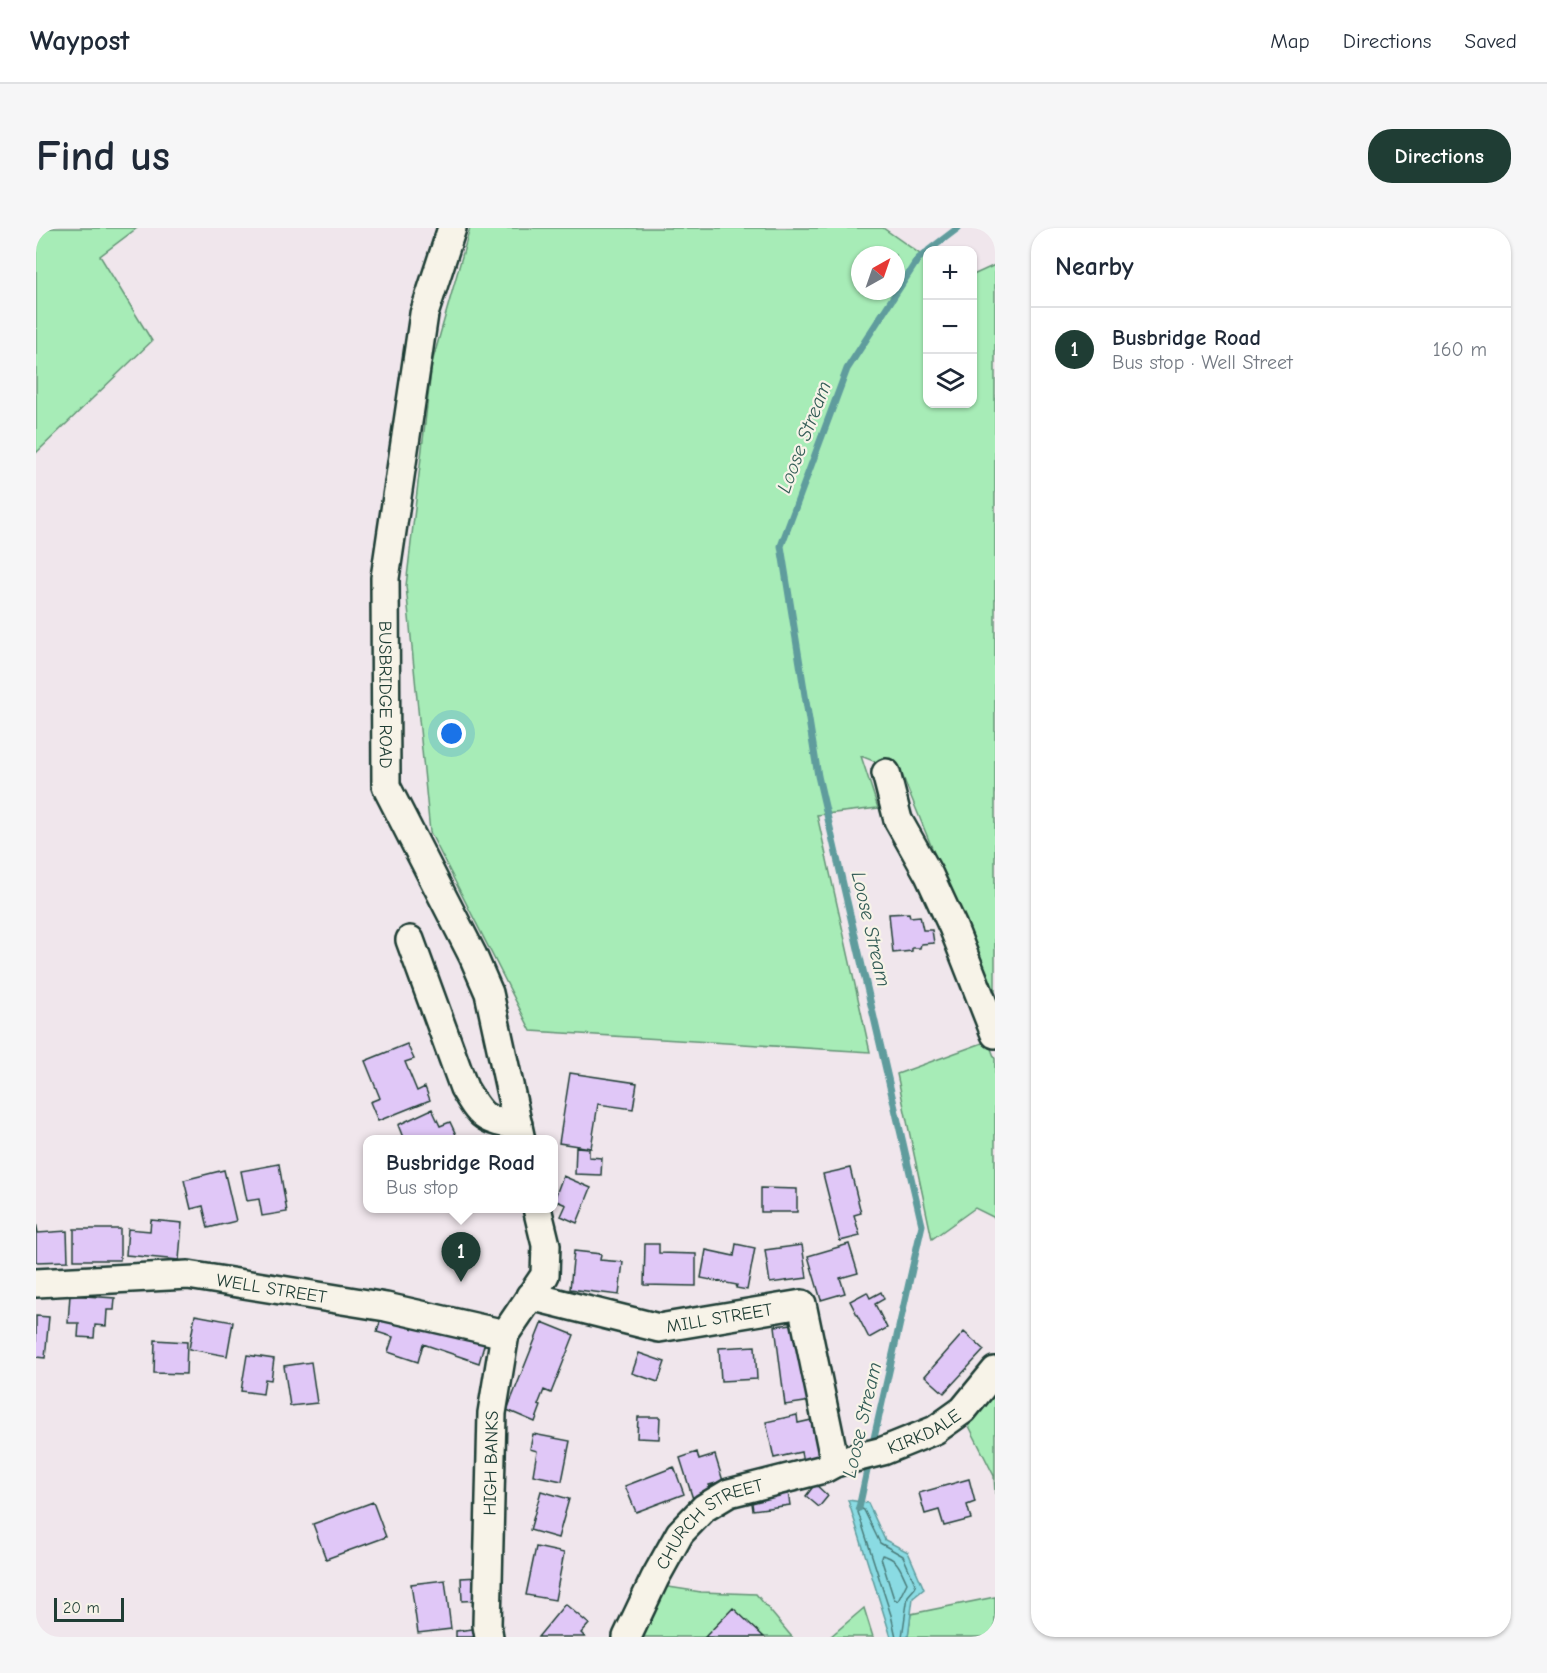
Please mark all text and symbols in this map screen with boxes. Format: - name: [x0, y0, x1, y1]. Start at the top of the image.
- text: Waypost: [30, 25, 130, 57]
- text: Map: [1270, 29, 1310, 53]
- text: Directions: [1343, 29, 1432, 53]
- text: Saved: [1465, 29, 1517, 53]
- button: Directions: [1368, 129, 1511, 183]
- text: Find us: [36, 132, 170, 181]
- north arrow: [851, 246, 905, 300]
- map controls: [923, 246, 977, 408]
- button: +: [923, 246, 977, 300]
- text: Nearby: [1055, 252, 1134, 282]
- button: −: [923, 300, 977, 354]
- text: Busbridge Road: [1112, 325, 1261, 351]
- text: 1: [1071, 338, 1078, 361]
- text: 160 m: [1433, 338, 1487, 361]
- text: Bus stop · Well Street: [1112, 351, 1293, 374]
- button: layers: [923, 354, 977, 408]
- water label: Loose Stream: [772, 378, 836, 496]
- street label: BUSBRIDGE ROAD: [375, 621, 396, 769]
- your location: [437, 719, 466, 748]
- water label: Loose Stream: [847, 869, 895, 989]
- popup: [363, 1135, 558, 1213]
- text: Busbridge Road: [386, 1150, 535, 1176]
- text: Bus stop: [386, 1176, 458, 1199]
- pin: 1: [442, 1232, 480, 1282]
- street label: WELL STREET: [215, 1269, 329, 1308]
- street label: MILL STREET: [665, 1299, 775, 1337]
- water label: Loose Stream: [838, 1360, 886, 1480]
- street label: KIRKDALE: [884, 1404, 965, 1459]
- street label: HIGH BANKS: [479, 1410, 503, 1516]
- street label: CHURCH STREET: [651, 1474, 766, 1573]
- scale bar: [54, 1595, 124, 1622]
- text: 20 m: [63, 1599, 100, 1617]

